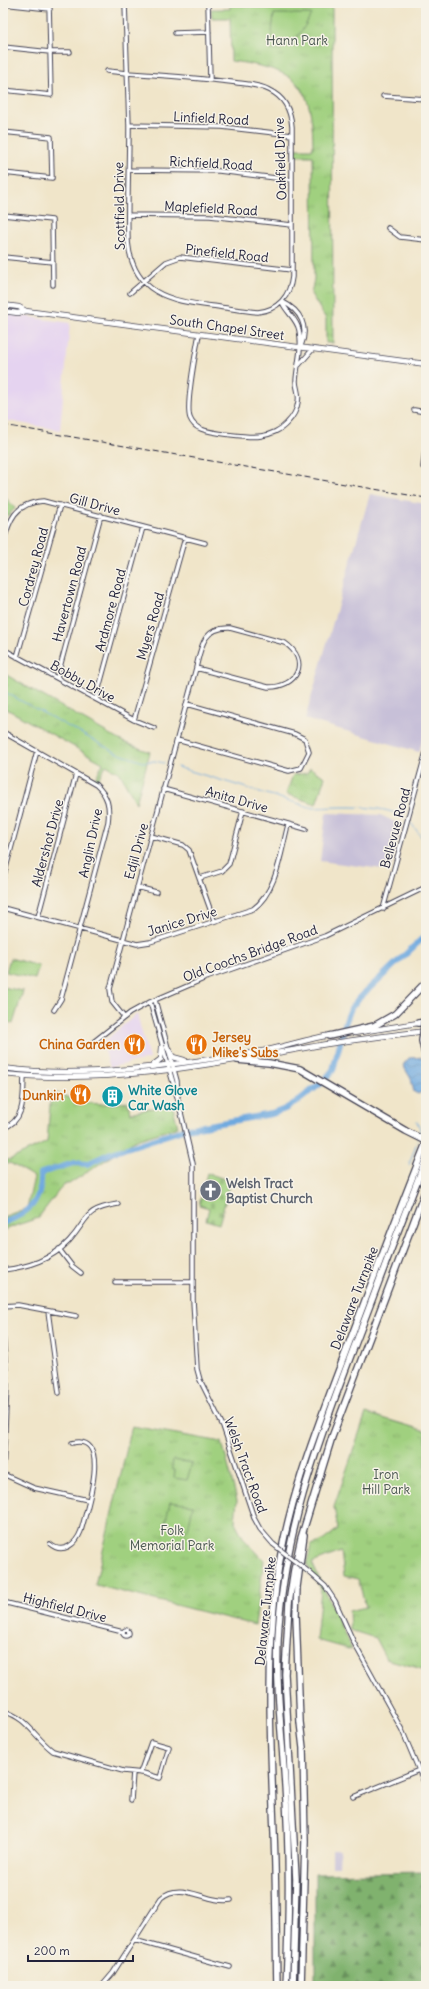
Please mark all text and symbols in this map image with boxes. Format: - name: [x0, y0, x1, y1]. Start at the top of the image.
- park label: Hann Park: [266, 32, 328, 49]
- street label: Linfield Road: [173, 108, 250, 129]
- street label: Oakfield Drive: [271, 117, 290, 201]
- street label: Richfield Road: [169, 153, 253, 174]
- street label: Scottfield Drive: [110, 162, 129, 250]
- street label: Maplefield Road: [164, 198, 258, 219]
- street label: Pinefield Road: [184, 241, 270, 266]
- street label: South Chapel Street: [168, 311, 286, 344]
- street label: Gill Drive: [68, 490, 122, 519]
- street label: Cordrey Road: [15, 525, 52, 609]
- street label: Havertown Road: [49, 544, 91, 644]
- street label: Ardmore Road: [91, 566, 130, 654]
- street label: Myers Road: [133, 590, 168, 662]
- street label: Bobby Drive: [47, 657, 118, 706]
- street label: Anita Drive: [204, 782, 270, 817]
- street label: Bellevue Road: [377, 786, 414, 870]
- street label: Aldershot Drive: [28, 797, 67, 889]
- street label: Anglin Drive: [75, 807, 106, 879]
- street label: Edjil Drive: [121, 821, 152, 881]
- street label: Janice Drive: [145, 903, 219, 940]
- street label: Old Coochs Bridge Road: [181, 921, 320, 986]
- place label: Jersey Mike's Subs: [212, 1029, 278, 1061]
- restaurant icon: China Garden: [122, 1031, 148, 1057]
- restaurant icon: Jersey Mike's Subs: [183, 1031, 209, 1057]
- place label: China Garden: [39, 1036, 120, 1053]
- restaurant icon: Dunkin': [68, 1082, 94, 1108]
- place label: White Glove Car Wash: [128, 1082, 198, 1114]
- building icon: White Glove Car Wash: [99, 1084, 125, 1110]
- place label: Dunkin': [22, 1087, 67, 1104]
- place label: Welsh Tract Baptist Church: [226, 1175, 313, 1207]
- church icon: Welsh Tract Baptist Church: [198, 1177, 224, 1203]
- street label: Delaware Turnpike: [327, 1244, 382, 1352]
- street label: Welsh Tract Road: [220, 1415, 271, 1516]
- park label: Iron Hill Park: [362, 1466, 410, 1498]
- park label: Folk Memorial Park: [130, 1522, 215, 1554]
- street label: Delaware Turnpike: [251, 1556, 280, 1666]
- street label: Highfield Drive: [21, 1589, 108, 1626]
- scale bar: [28, 1937, 133, 1963]
- text: 200 m: [34, 1943, 70, 1958]

